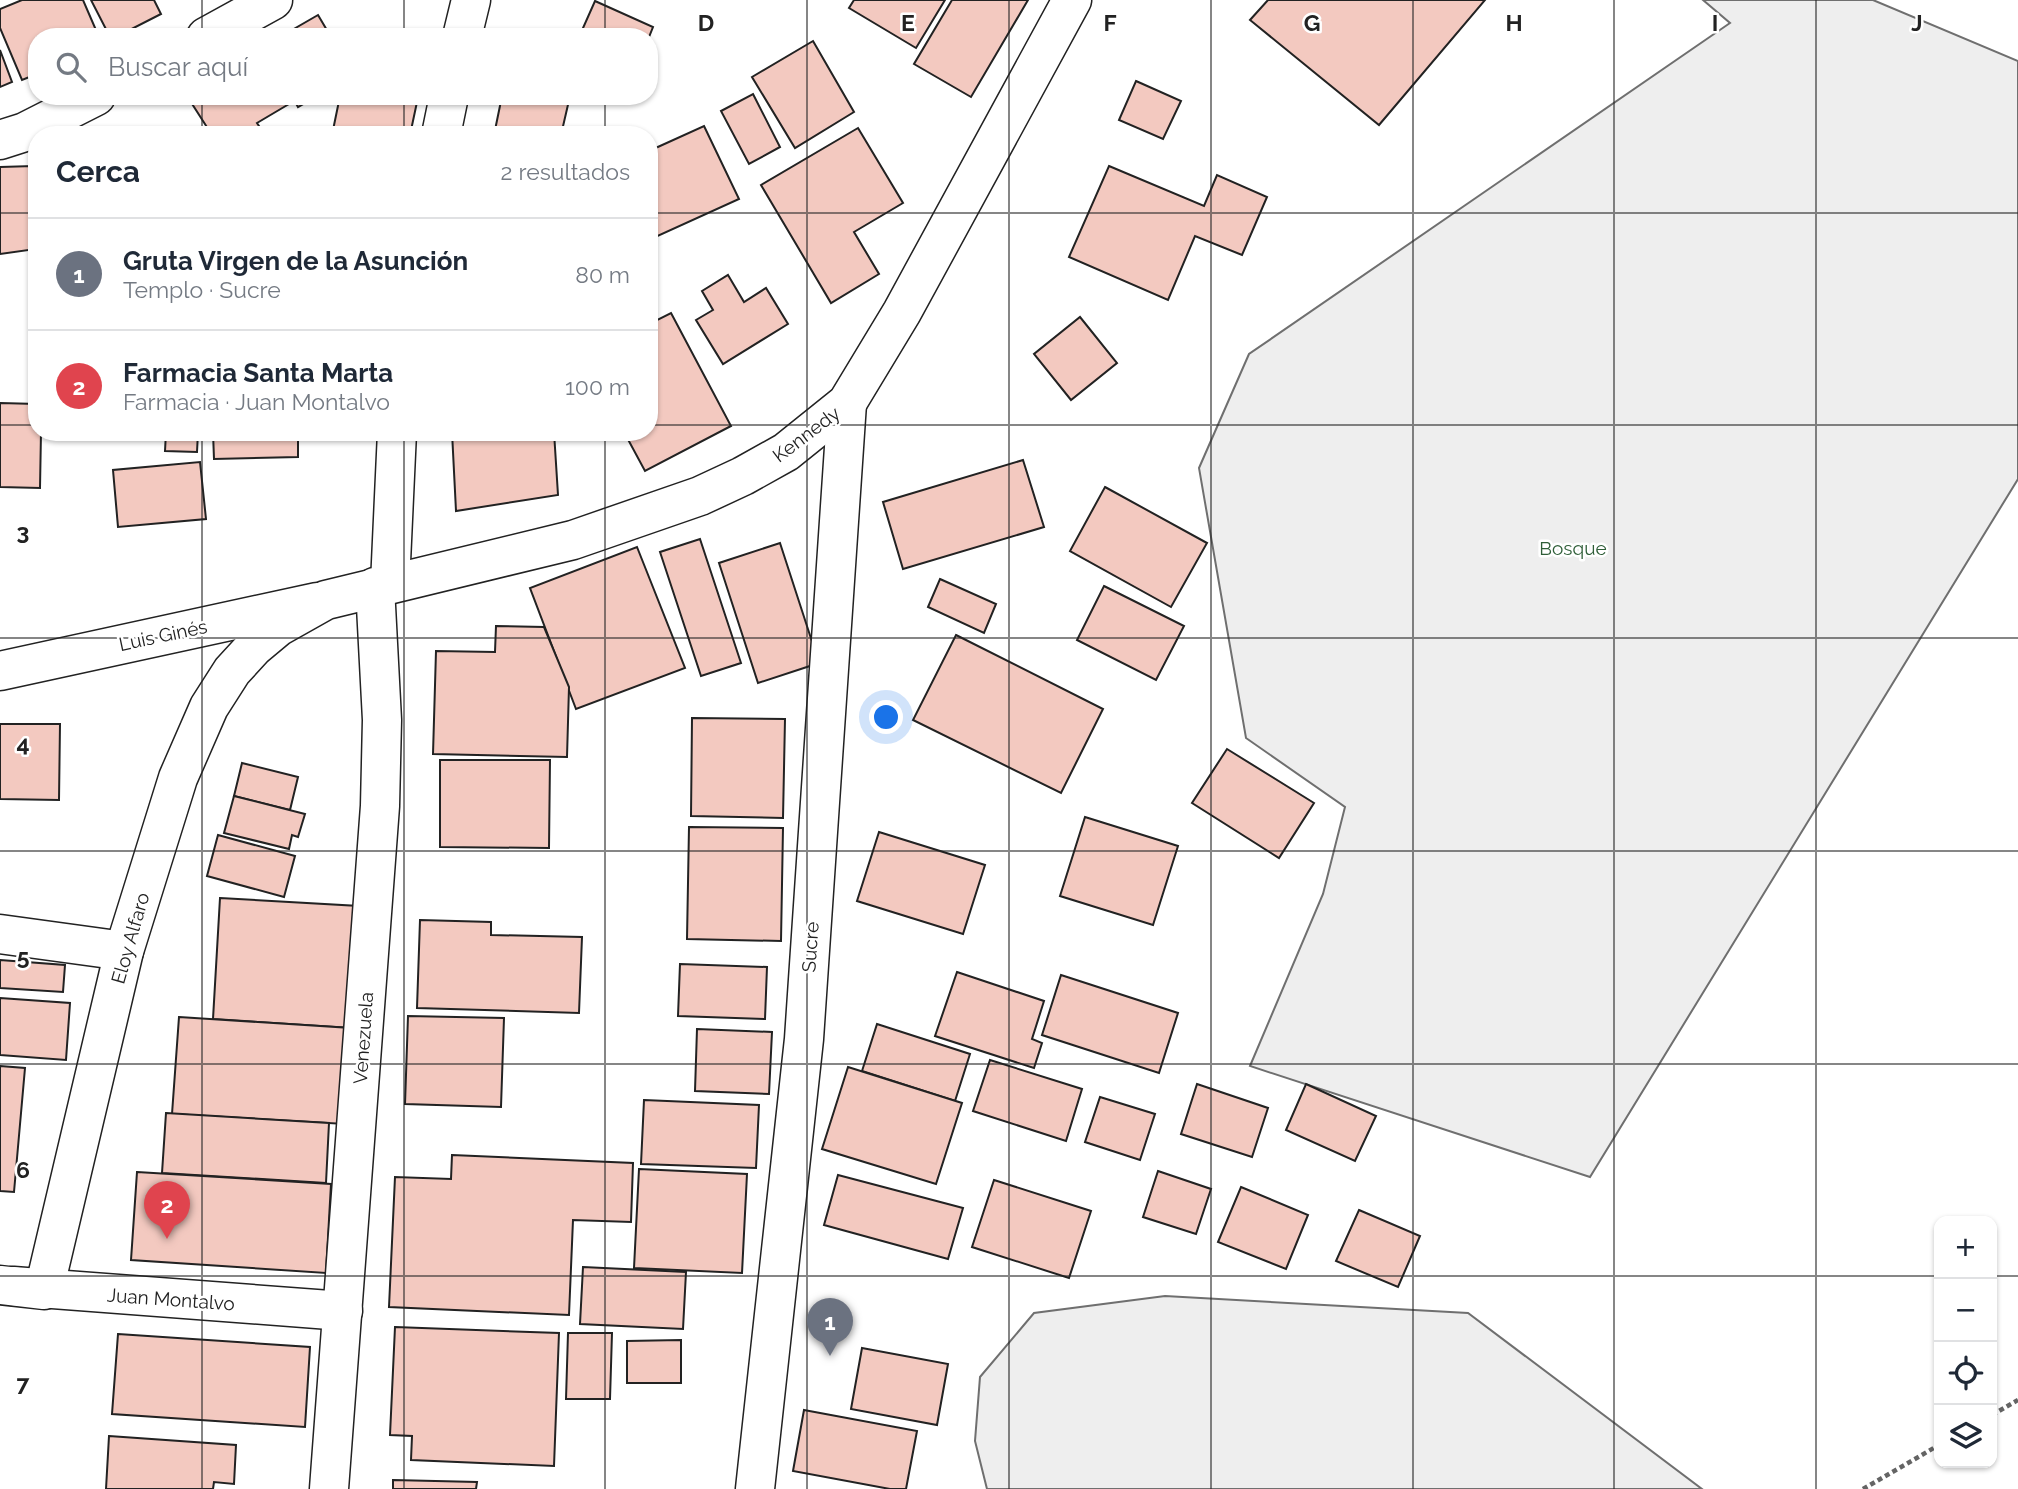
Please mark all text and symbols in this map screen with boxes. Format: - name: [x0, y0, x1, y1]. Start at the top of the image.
- text: D: [698, 9, 714, 36]
- text: E: [901, 9, 915, 36]
- text: F: [1103, 9, 1117, 36]
- text: G: [1304, 9, 1320, 36]
- text: H: [1505, 9, 1523, 36]
- text: I: [1712, 9, 1718, 36]
- text: J: [1911, 9, 1923, 36]
- search box: [28, 28, 658, 105]
- icon: search: [52, 48, 90, 86]
- text: Buscar aquí: [108, 52, 248, 82]
- text: Cerca: [56, 154, 140, 189]
- text: 2 resultados: [501, 158, 630, 185]
- text: Gruta Virgen de la Asunción: [123, 246, 468, 276]
- text: 1: [73, 261, 85, 288]
- text: 80 m: [575, 261, 630, 288]
- text: Templo · Sucre: [123, 276, 281, 303]
- text: Farmacia Santa Marta: [123, 358, 393, 388]
- text: 2: [73, 373, 85, 400]
- text: 100 m: [565, 373, 630, 400]
- text: Farmacia · Juan Montalvo: [123, 388, 390, 415]
- street label: Kennedy: [768, 402, 844, 466]
- text: 3: [17, 518, 29, 545]
- park label: Bosque: [1539, 537, 1607, 559]
- street label: Luis Ginés: [117, 615, 209, 655]
- your location: [869, 700, 903, 734]
- text: 4: [16, 730, 30, 757]
- street label: Eloy Alfaro: [106, 890, 154, 986]
- street label: Sucre: [797, 921, 823, 973]
- text: 5: [17, 943, 30, 970]
- street label: Venezuela: [349, 991, 377, 1085]
- text: 6: [16, 1156, 30, 1183]
- pin: 2: [144, 1181, 190, 1239]
- map controls: [1934, 1216, 1997, 1468]
- button: +: [1934, 1216, 1997, 1279]
- button: −: [1934, 1279, 1997, 1342]
- street label: Juan Montalvo: [106, 1284, 236, 1314]
- pin: 1: [807, 1298, 853, 1356]
- button: locate: [1934, 1342, 1997, 1405]
- text: 7: [17, 1369, 30, 1396]
- button: layers: [1934, 1405, 1997, 1468]

